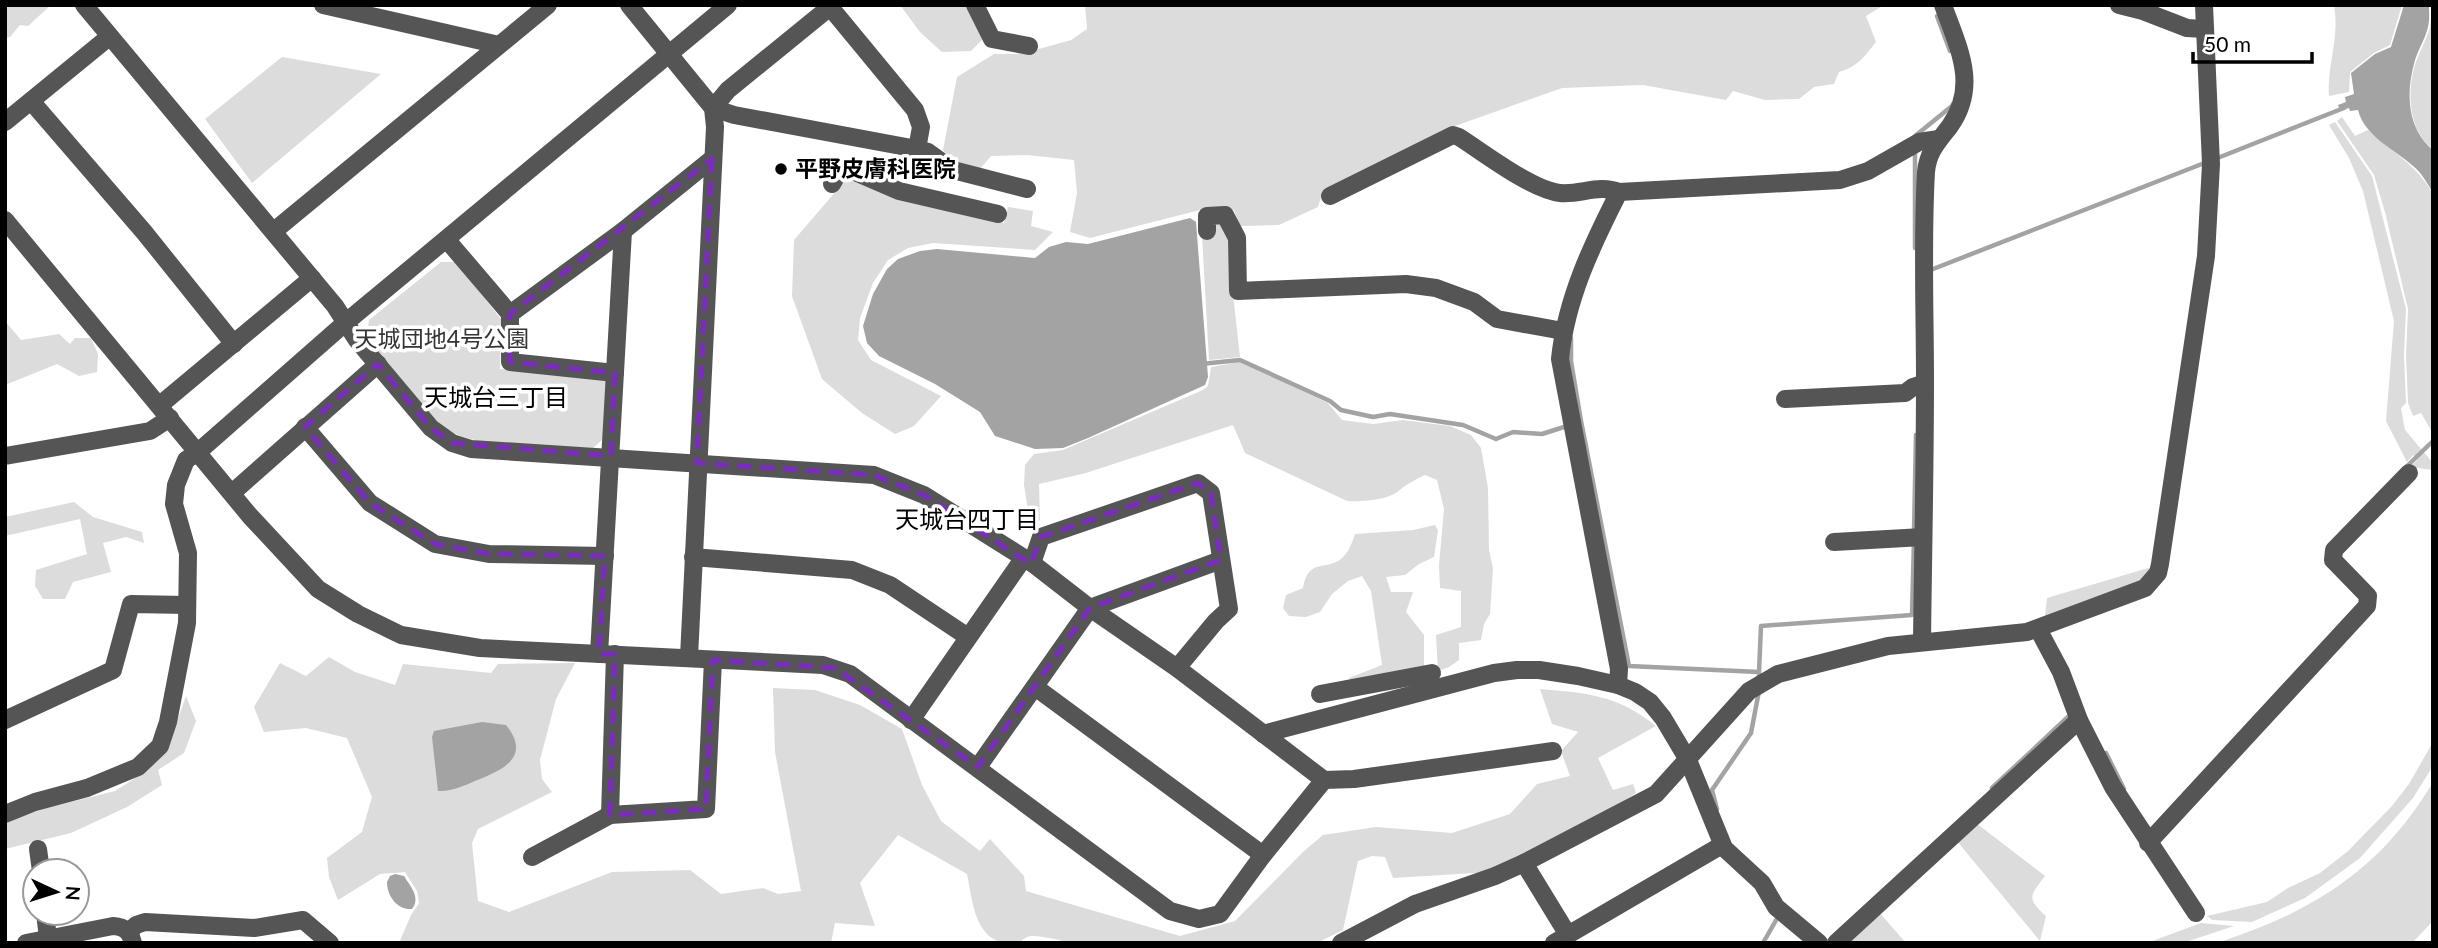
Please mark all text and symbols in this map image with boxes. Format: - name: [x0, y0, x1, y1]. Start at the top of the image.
- scale bar: [2193, 21, 2312, 65]
- text: 50 m: [2204, 31, 2251, 56]
- place label: 平野皮膚科医院: [795, 154, 956, 182]
- marker: 平野皮膚科医院: [773, 161, 789, 177]
- park label: 天城団地4号公園: [355, 324, 529, 352]
- district label: 天城台三丁目: [424, 382, 568, 411]
- district label: 天城台四丁目: [895, 504, 1039, 533]
- north arrow: [21, 857, 91, 927]
- text: N: [61, 885, 85, 901]

